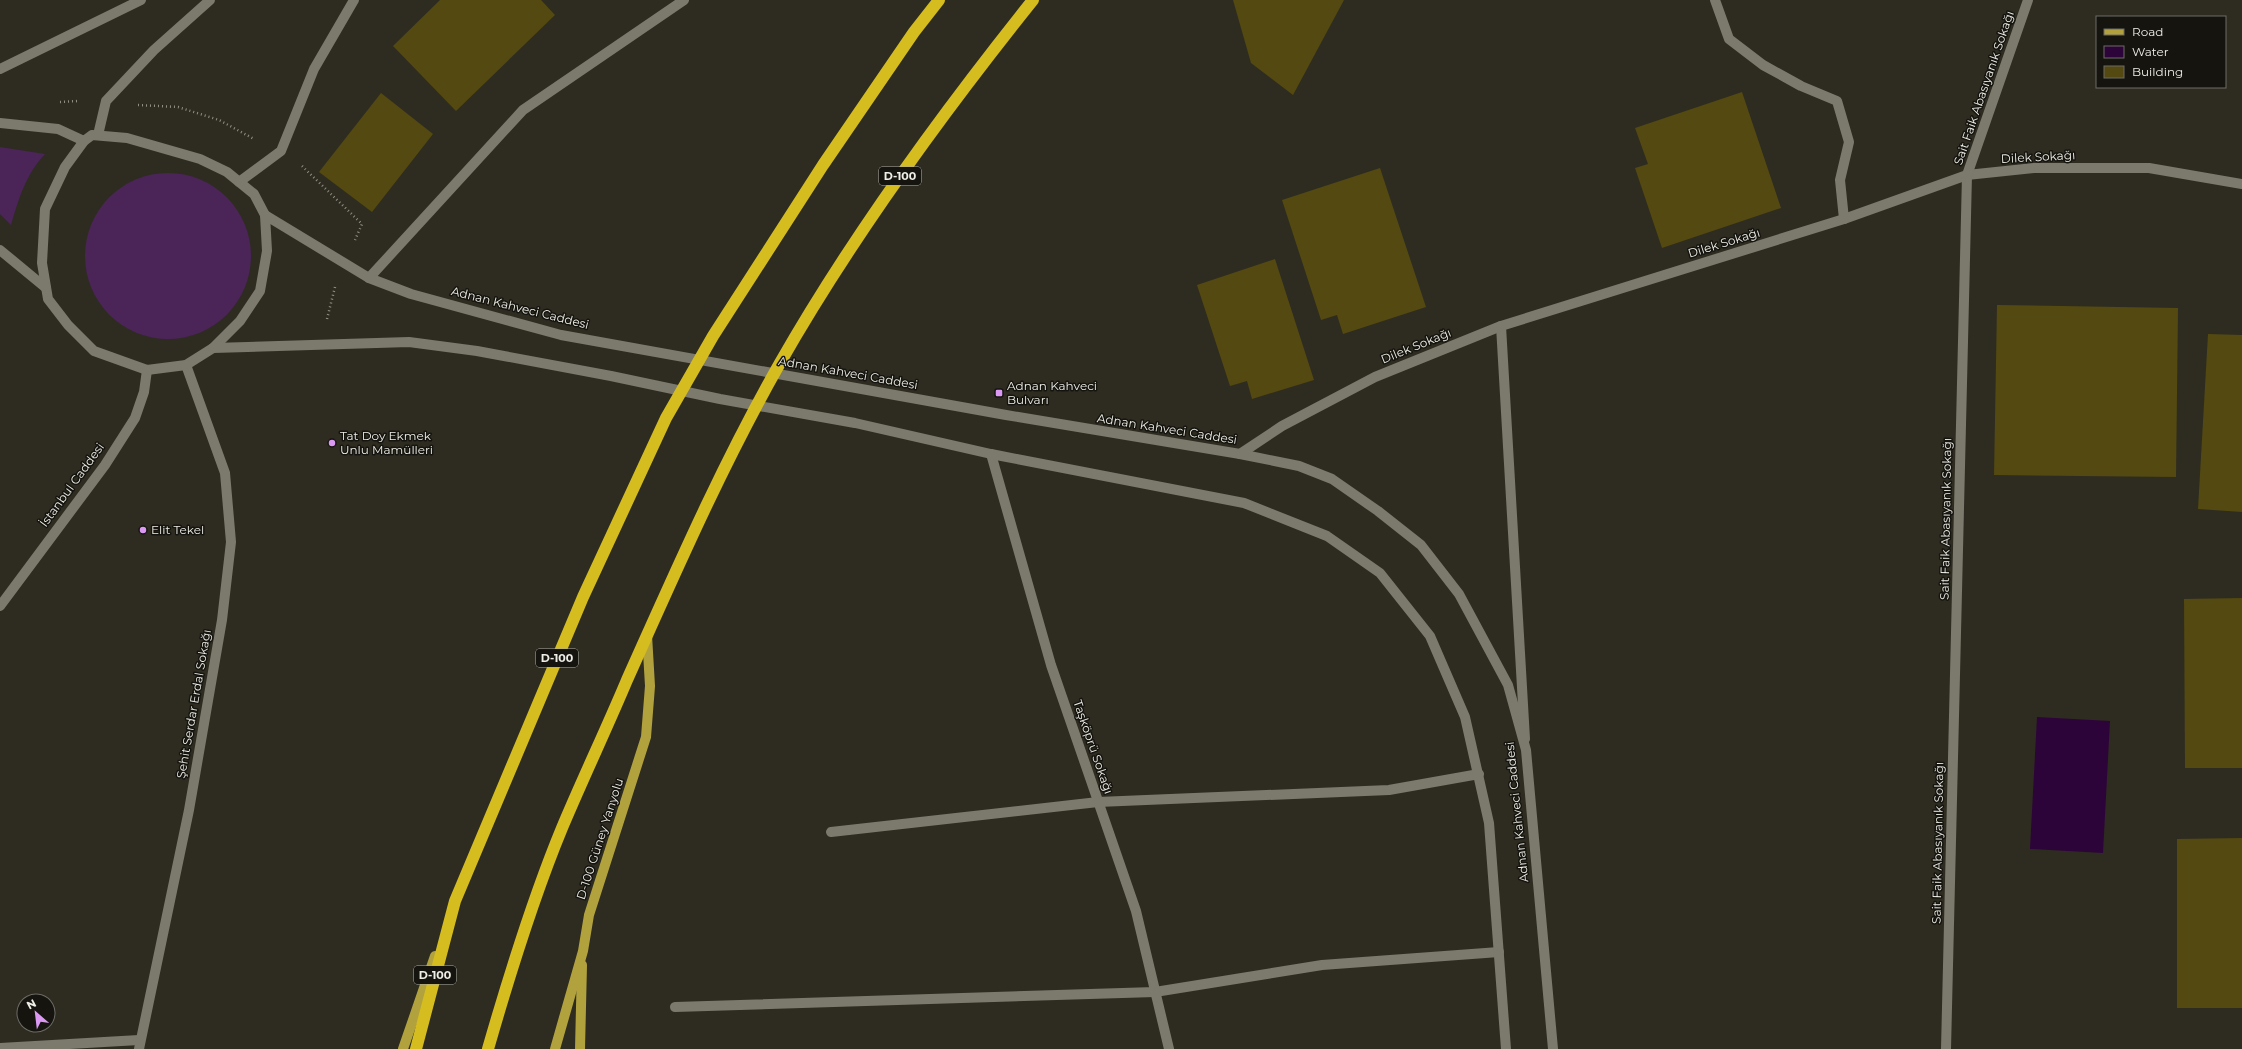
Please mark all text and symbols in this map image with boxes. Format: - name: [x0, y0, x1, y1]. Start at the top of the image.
- street label: Sait Faik Abasıyanık Sokağı: [1950, 9, 2017, 167]
- legend: [2096, 16, 2226, 88]
- text: Road: [2132, 24, 2163, 39]
- text: Water: [2132, 44, 2169, 59]
- text: Building: [2132, 64, 2183, 79]
- street label: Dilek Sokağı: [2000, 147, 2076, 166]
- road number: D-100: [879, 167, 921, 185]
- street label: Dilek Sokağı: [1686, 224, 1762, 261]
- street label: Adnan Kahveci Caddesi: [450, 283, 590, 332]
- street label: Dilek Sokağı: [1378, 325, 1453, 366]
- street label: Adnan Kahveci Caddesi: [777, 353, 919, 392]
- place label: Adnan Kahveci Bulvarı: [1007, 378, 1097, 407]
- marker: Adnan Kahveci Bulvarı: [994, 388, 1004, 398]
- street label: Adnan Kahveci Caddesi: [1096, 410, 1238, 447]
- place label: Tat Doy Ekmek Unlu Mamülleri: [340, 428, 433, 457]
- marker: Tat Doy Ekmek Unlu Mamülleri: [327, 438, 337, 448]
- street label: Sait Faik Abasıyanık Sokağı: [1937, 438, 1954, 600]
- street label: İstanbul Caddesi: [36, 440, 107, 530]
- place label: Elit Tekel: [151, 522, 204, 537]
- marker: Elit Tekel: [138, 525, 148, 535]
- street label: Şehit Serdar Erdal Sokağı: [173, 628, 214, 780]
- road number: D-100: [536, 649, 578, 667]
- street label: Taşköprü Sokağı: [1070, 698, 1117, 796]
- street label: Adnan Kahveci Caddesi: [1502, 741, 1531, 883]
- street label: Sait Faik Abasıyanık Sokağı: [1929, 762, 1946, 924]
- street label: D-100 Güney Yanyolu: [573, 776, 626, 902]
- road number: D-100: [414, 966, 456, 984]
- north arrow: [16, 993, 56, 1033]
- text: N: [24, 996, 39, 1012]

